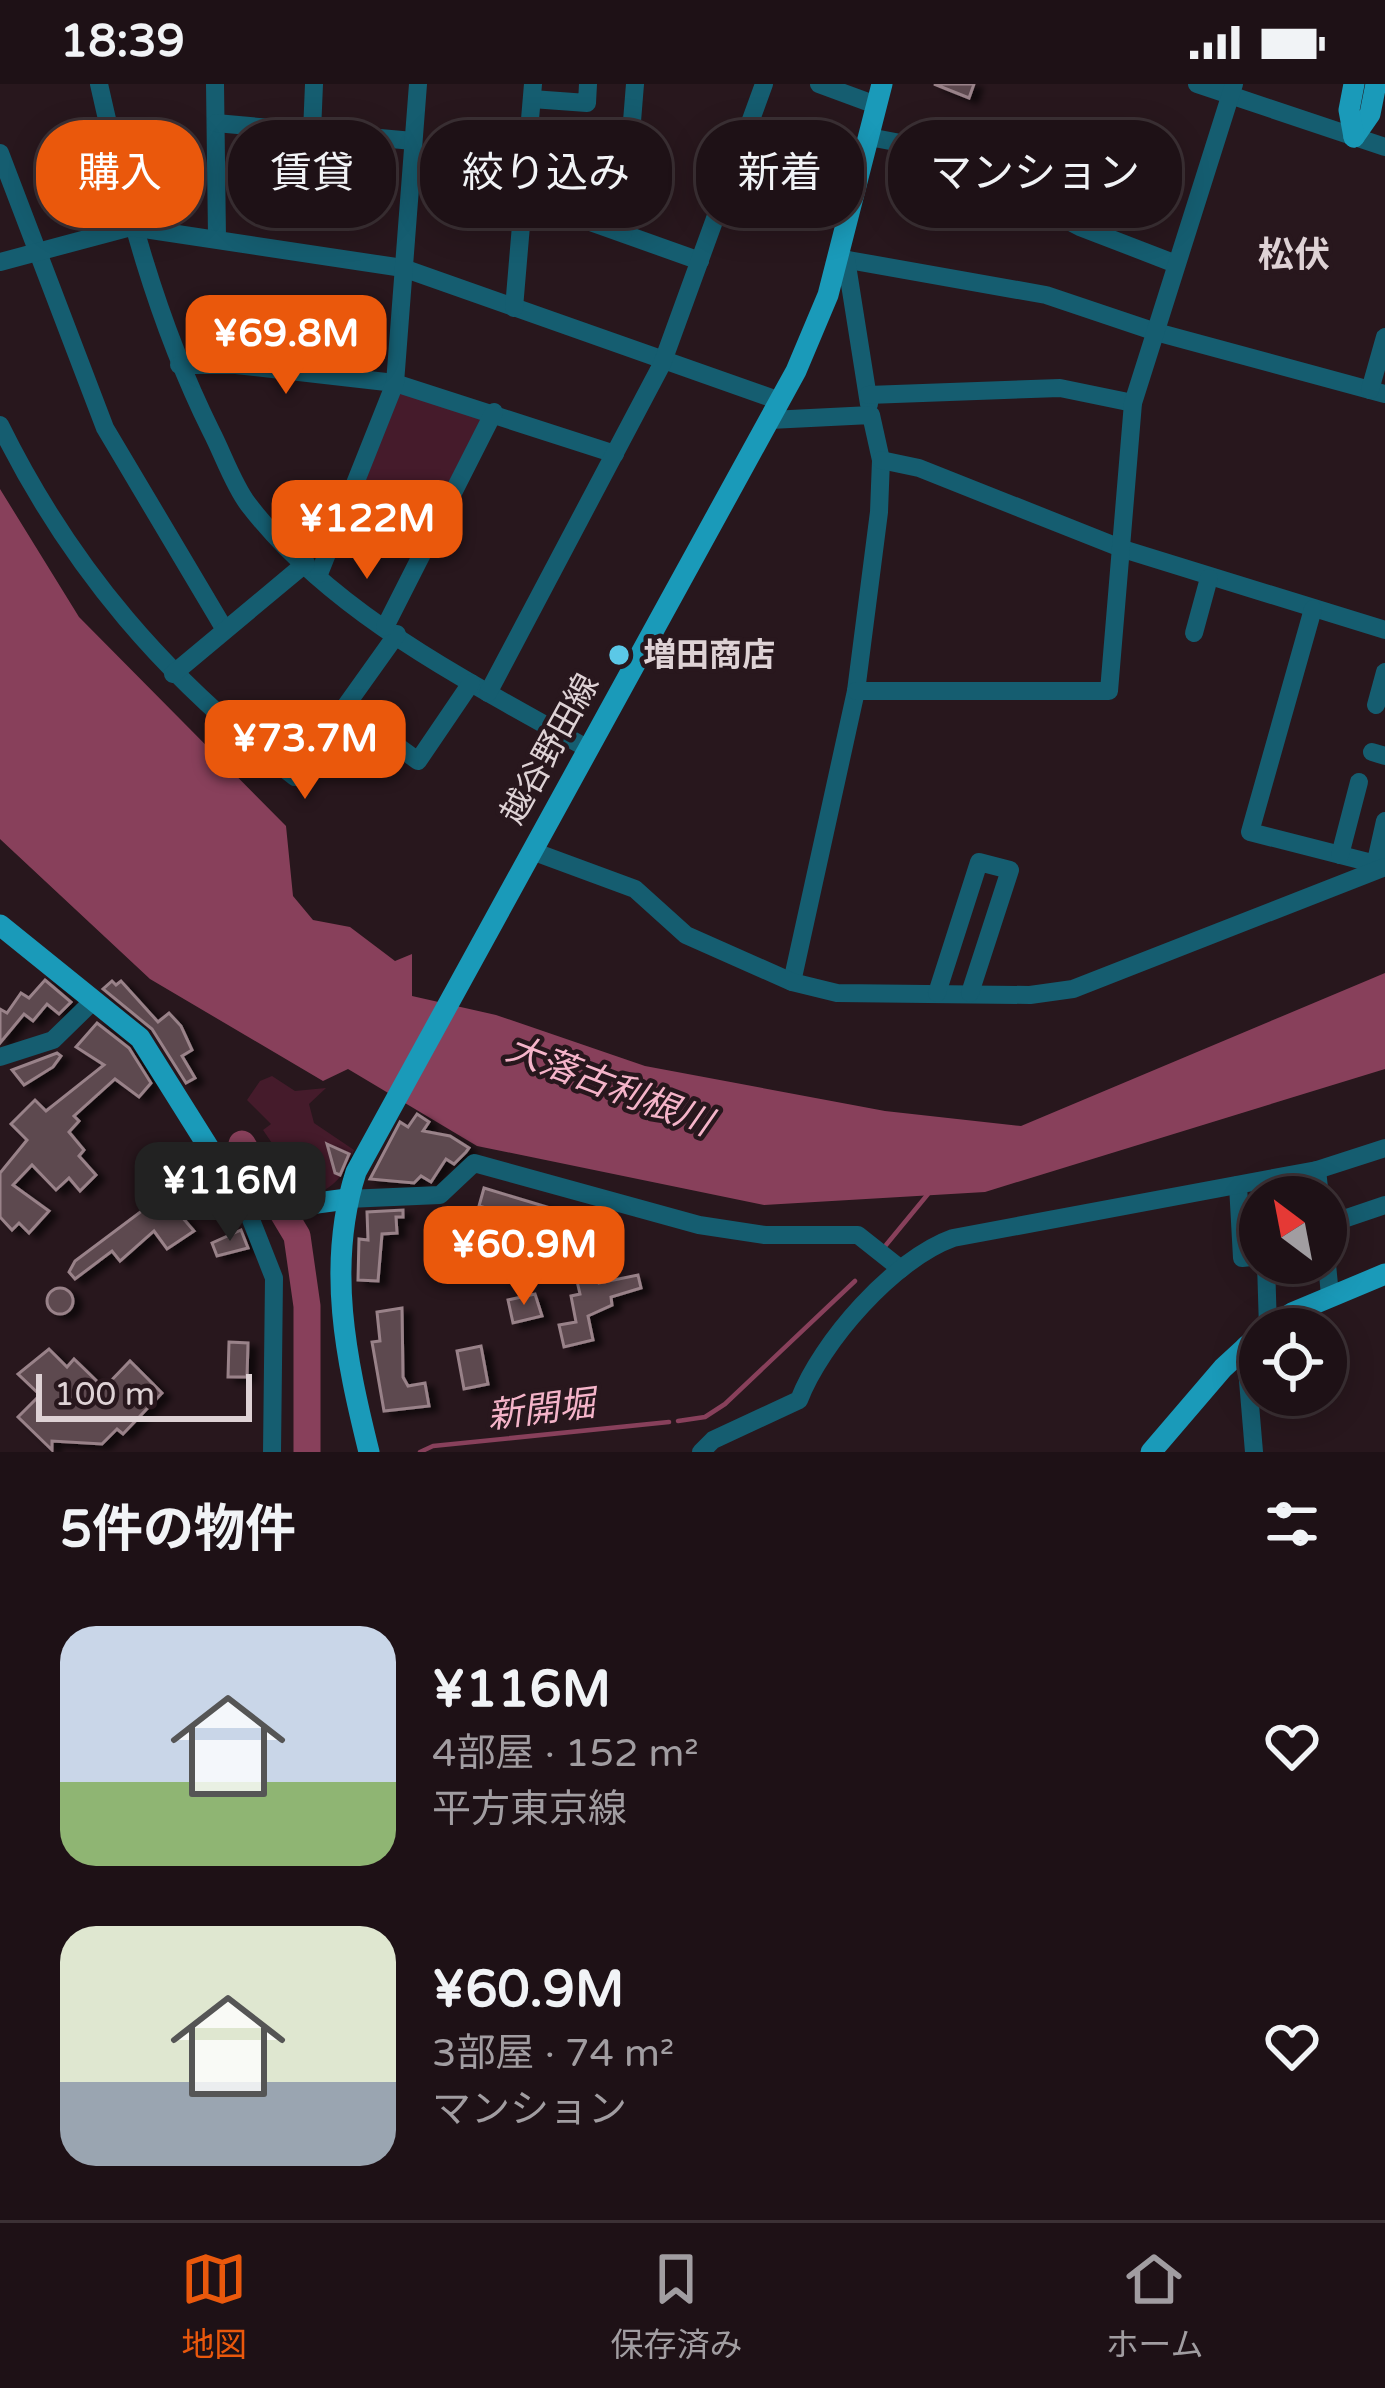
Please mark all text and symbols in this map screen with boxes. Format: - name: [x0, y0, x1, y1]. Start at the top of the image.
- text: 18:39: [60, 15, 185, 69]
- chip: 購入: [36, 120, 204, 228]
- chip: 賃貸: [228, 120, 396, 228]
- chip: 絞り込み: [420, 120, 672, 228]
- chip: 新着: [696, 120, 864, 228]
- chip: マンション: [888, 120, 1182, 228]
- district label: 松伏: [1258, 234, 1330, 277]
- pin: ¥69.8M: [188, 295, 384, 397]
- text: ¥69.8M: [213, 310, 359, 357]
- pin: ¥122M: [283, 480, 451, 582]
- text: ¥122M: [299, 495, 435, 542]
- place label: 増田商店: [643, 636, 775, 675]
- marker: 増田商店: [606, 642, 632, 668]
- street label: 越谷野田線: [493, 667, 607, 831]
- pin: ¥73.7M: [207, 700, 403, 802]
- text: ¥73.7M: [232, 715, 378, 762]
- water label: 大落古利根川: [500, 1027, 721, 1146]
- pin: ¥116M: [146, 1142, 314, 1244]
- text: ¥116M: [162, 1157, 298, 1204]
- north arrow: [1239, 1176, 1347, 1284]
- map controls: [1239, 1176, 1347, 1416]
- pin: ¥60.9M: [426, 1206, 622, 1308]
- text: ¥60.9M: [451, 1221, 597, 1268]
- button: locate: [1239, 1308, 1347, 1416]
- scale bar: [36, 1368, 252, 1421]
- text: 100 m: [54, 1375, 155, 1414]
- water label: 新開堀: [485, 1381, 602, 1438]
- icon: filters: [1259, 1491, 1325, 1557]
- text: 5件の物件: [60, 1499, 296, 1561]
- text: ¥116M: [432, 1659, 611, 1721]
- icon: home: [156, 1674, 300, 1818]
- icon: heart: [1259, 1713, 1325, 1779]
- text: 4部屋 · 152 m²: [432, 1730, 699, 1777]
- text: 平方東京線: [432, 1786, 627, 1833]
- text: ¥60.9M: [432, 1959, 624, 2021]
- icon: home: [156, 1974, 300, 2118]
- icon: heart: [1259, 2013, 1325, 2079]
- text: 3部屋 · 74 m²: [432, 2030, 674, 2077]
- text: マンション: [432, 2086, 627, 2133]
- tab: 地図: [181, 2246, 247, 2366]
- tab: 保存済み: [610, 2246, 742, 2366]
- tab: ホーム: [1105, 2246, 1203, 2366]

